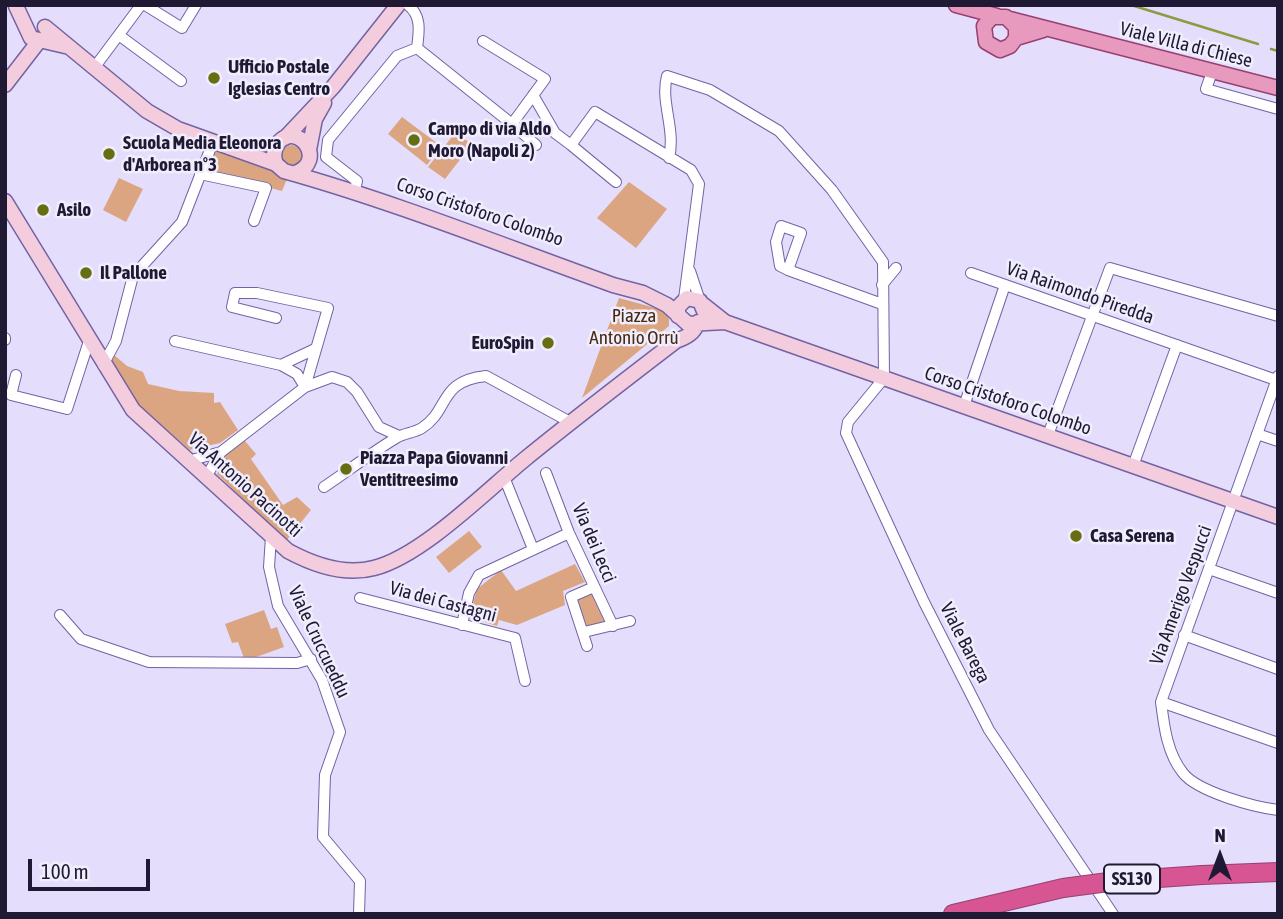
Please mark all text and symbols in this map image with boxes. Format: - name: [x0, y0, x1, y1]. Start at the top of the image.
- street label: Viale Villa di Chiese: [1117, 18, 1255, 72]
- place label: Ufficio Postale Iglesias Centro: [228, 56, 330, 100]
- marker: Ufficio Postale Iglesias Centro: [206, 70, 222, 86]
- place label: Campo di via Aldo Moro (Napoli 2): [428, 118, 551, 162]
- place label: Scuola Media Eleonora d'Arborea n°3: [123, 132, 281, 176]
- marker: Campo di via Aldo Moro (Napoli 2): [406, 132, 422, 148]
- marker: Scuola Media Eleonora d'Arborea n°3: [101, 146, 117, 162]
- street label: Corso Cristoforo Colombo: [394, 173, 566, 251]
- place label: Asilo: [57, 199, 91, 221]
- marker: Asilo: [35, 202, 51, 218]
- street label: Via Raimondo Piredda: [1003, 257, 1157, 329]
- place label: Il Pallone: [100, 262, 167, 284]
- marker: Il Pallone: [78, 265, 94, 281]
- park label: Piazza Antonio Orrù: [589, 305, 679, 349]
- place label: EuroSpin: [472, 332, 534, 354]
- marker: EuroSpin: [540, 335, 556, 351]
- street label: Corso Cristoforo Colombo: [922, 362, 1094, 440]
- street label: Via Antonio Pacinotti: [183, 428, 307, 542]
- place label: Piazza Papa Giovanni Ventitreesimo: [360, 447, 508, 491]
- marker: Piazza Papa Giovanni Ventitreesimo: [338, 461, 354, 477]
- street label: Via dei Lecci: [567, 500, 621, 586]
- street label: Via Amerigo Vespucci: [1145, 522, 1217, 668]
- place label: Casa Serena: [1090, 525, 1174, 547]
- marker: Casa Serena: [1068, 528, 1084, 544]
- street label: Via dei Castagni: [387, 577, 499, 627]
- street label: Viale Cruccueddu: [283, 582, 355, 702]
- street label: Viale Barega: [935, 599, 995, 687]
- north arrow: [1185, 821, 1255, 891]
- text: N: [1214, 824, 1226, 846]
- scale bar: [32, 846, 154, 890]
- text: 100 m: [41, 859, 89, 883]
- road number: SS130: [1104, 864, 1160, 894]

